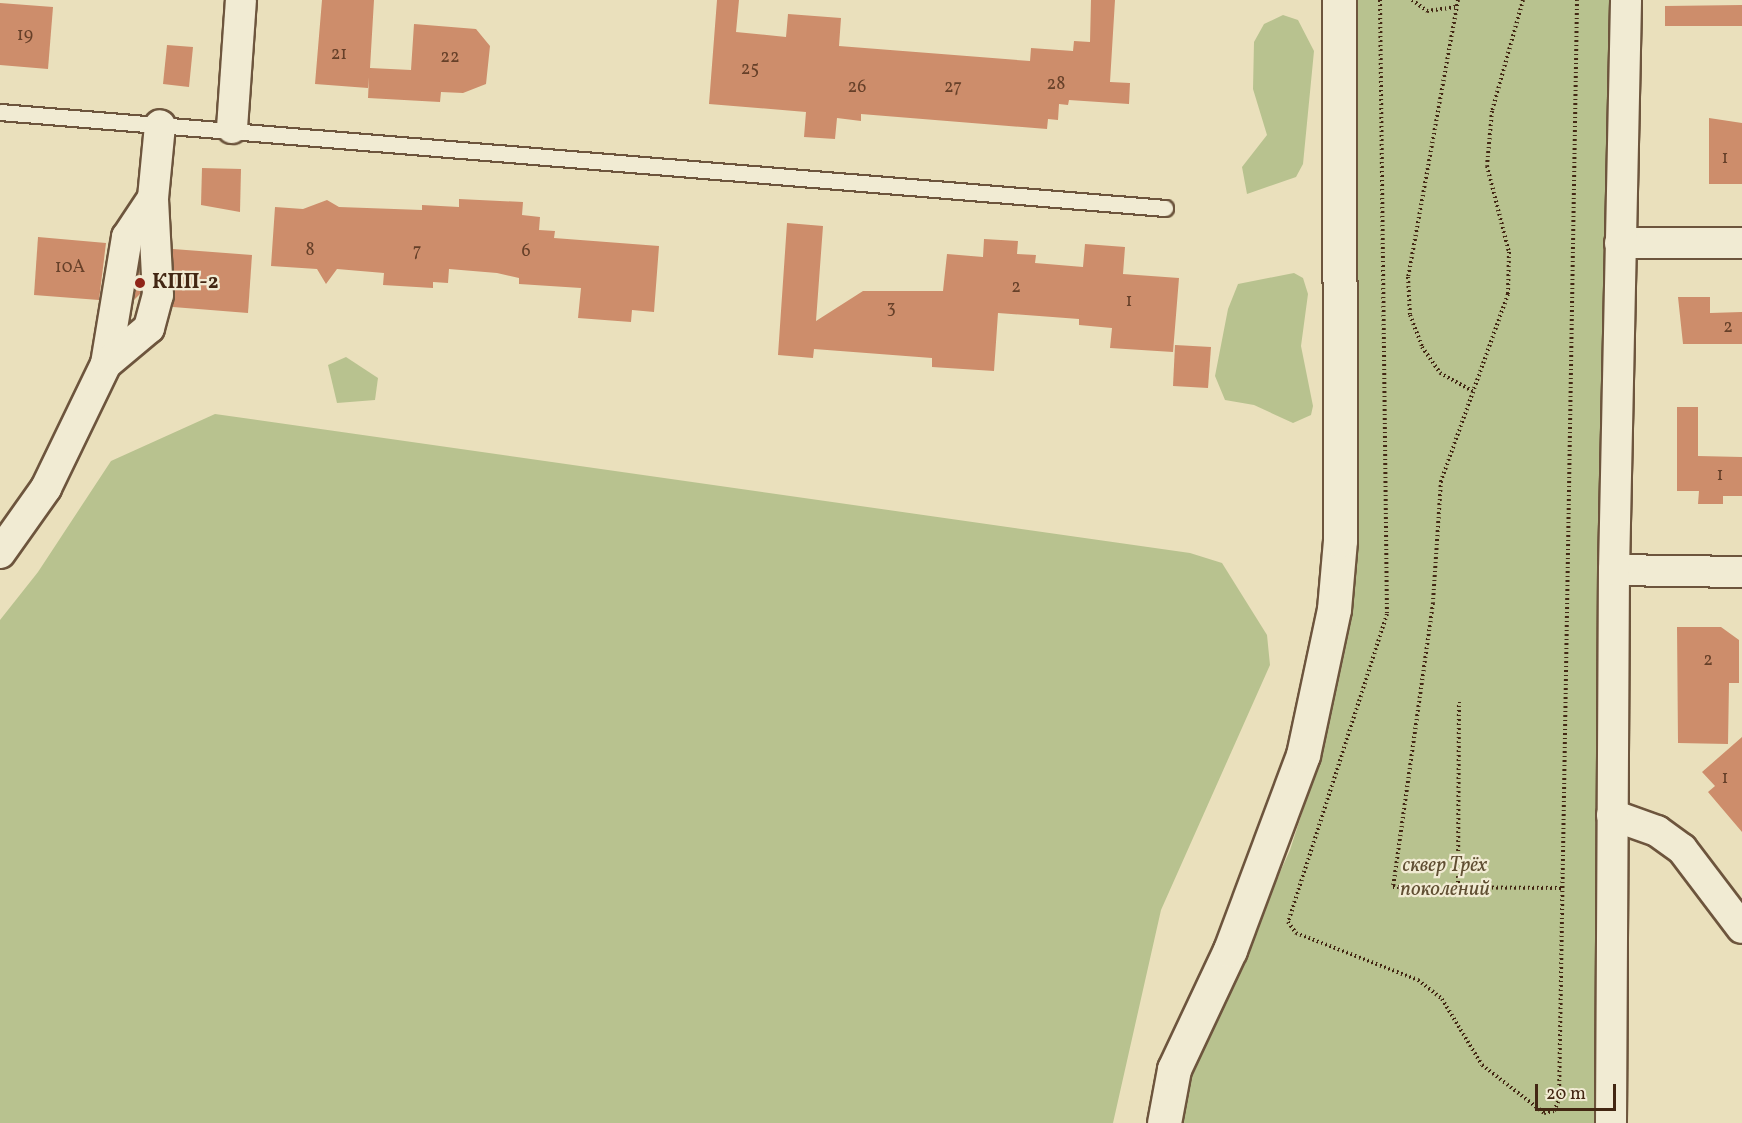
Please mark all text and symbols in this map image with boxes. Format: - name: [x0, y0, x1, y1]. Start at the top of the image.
- house number: 19: [17, 25, 33, 47]
- house number: 21: [331, 44, 347, 66]
- house number: 22: [440, 47, 460, 69]
- house number: 25: [741, 59, 759, 81]
- house number: 28: [1047, 74, 1065, 96]
- house number: 26: [848, 77, 866, 99]
- house number: 27: [944, 77, 962, 99]
- house number: 1: [1722, 148, 1728, 170]
- house number: 8: [305, 240, 315, 262]
- house number: 7: [413, 241, 421, 263]
- house number: 6: [521, 241, 531, 263]
- house number: 10А: [55, 257, 85, 279]
- place label: КПП-2: [152, 270, 219, 296]
- marker: КПП-2: [133, 276, 147, 290]
- house number: 2: [1011, 277, 1021, 299]
- house number: 1: [1126, 291, 1132, 313]
- house number: 3: [886, 298, 896, 320]
- house number: 2: [1723, 317, 1733, 339]
- house number: 1: [1717, 465, 1723, 487]
- house number: 2: [1703, 650, 1713, 672]
- house number: 1: [1722, 768, 1728, 790]
- park label: сквер Трёх поколений: [1400, 853, 1490, 903]
- scale bar: [1538, 1072, 1619, 1110]
- text: 20 m: [1546, 1082, 1586, 1107]

